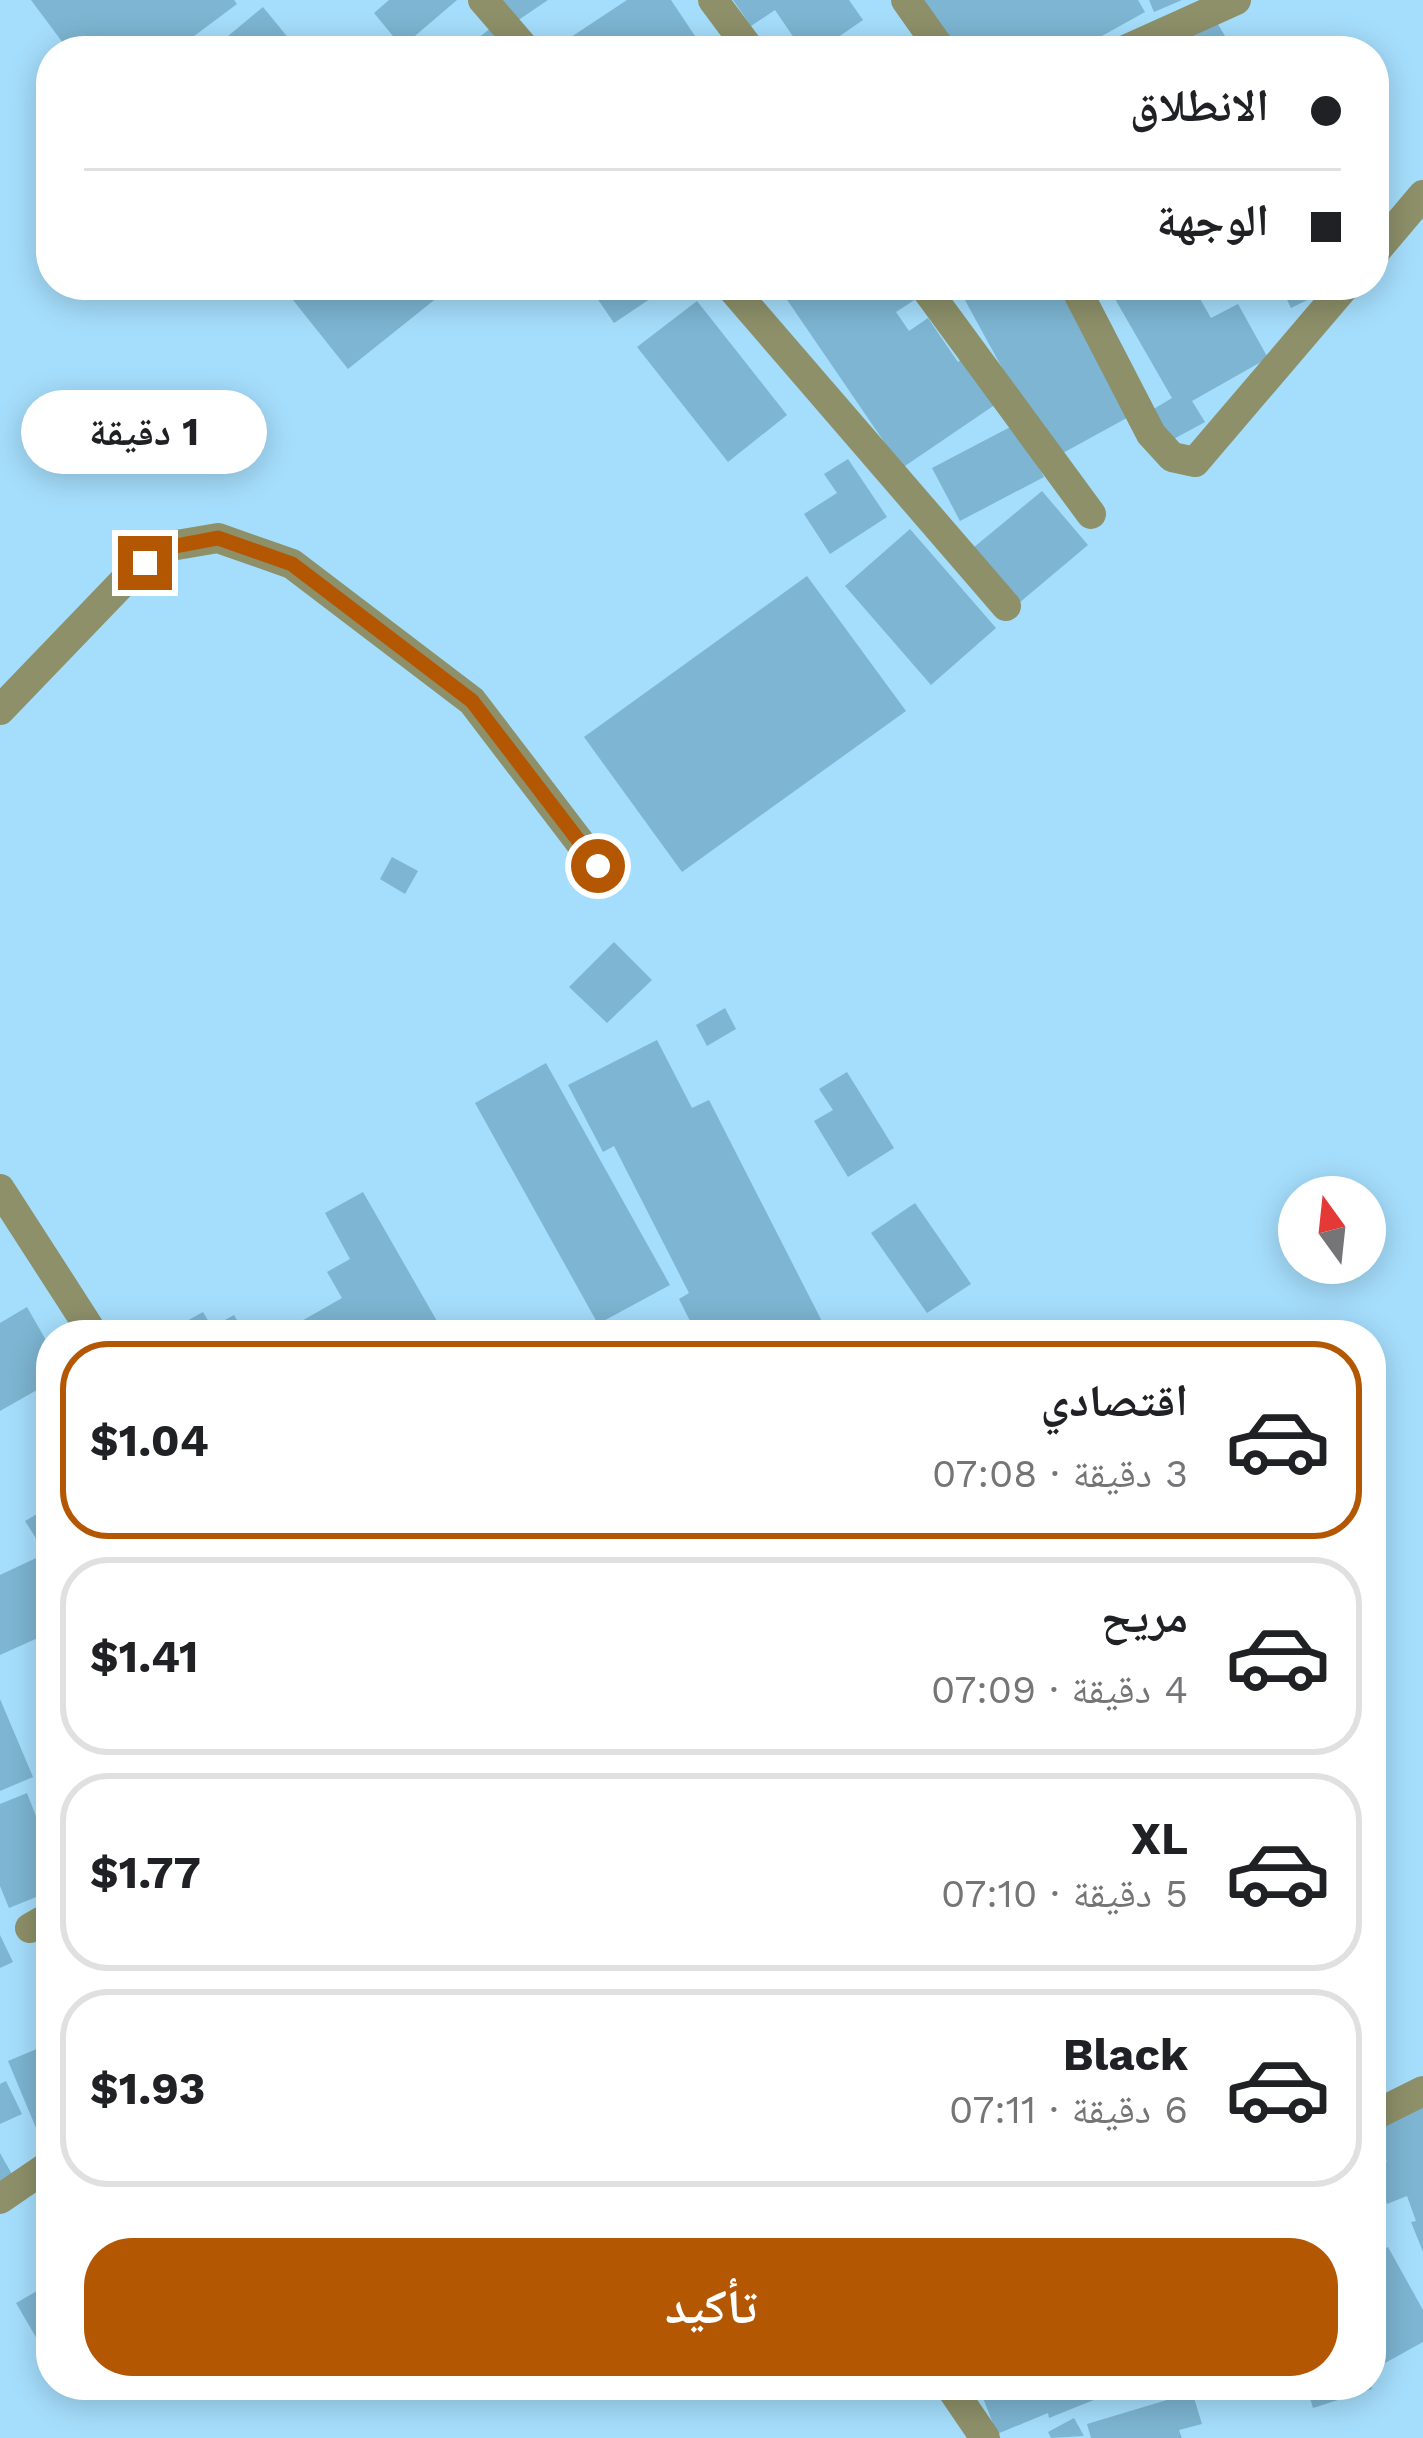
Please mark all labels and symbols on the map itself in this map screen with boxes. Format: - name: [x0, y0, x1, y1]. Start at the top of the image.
- callout: 1 دقيقة: [22, 389, 268, 473]
- route end: [118, 536, 172, 590]
- route start: [571, 839, 625, 893]
- north arrow: [1278, 1176, 1386, 1284]

